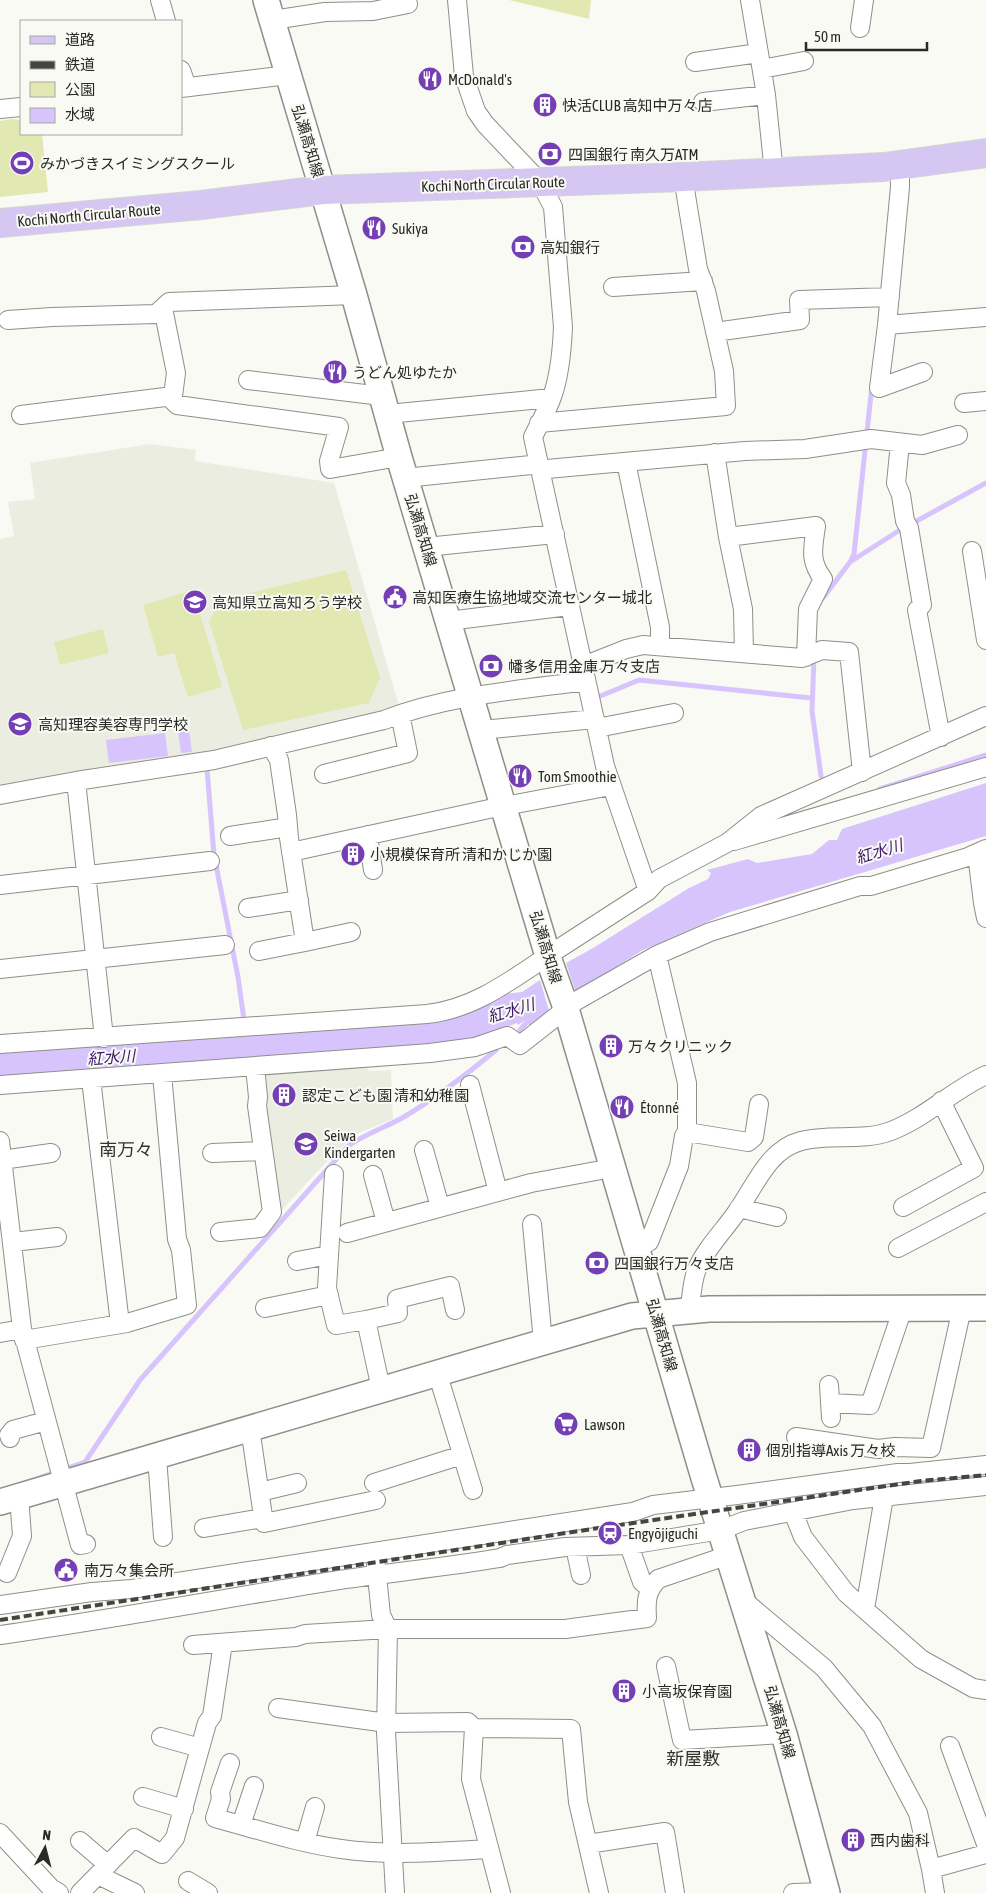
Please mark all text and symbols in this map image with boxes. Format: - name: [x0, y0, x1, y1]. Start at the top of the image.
- legend: [20, 20, 182, 135]
- scale bar: [806, 20, 927, 52]
- text: 50 m: [814, 28, 841, 45]
- text: 道路: [65, 31, 95, 48]
- text: 鉄道: [65, 56, 95, 73]
- restaurant icon: McDonald's: [417, 66, 443, 92]
- place label: McDonald's: [448, 71, 512, 88]
- text: 公園: [65, 81, 95, 98]
- building icon: 快活CLUB 高知中万々店: [532, 92, 558, 118]
- place label: 快活CLUB 高知中万々店: [562, 97, 713, 114]
- street label: 弘瀬高知線: [289, 103, 327, 179]
- text: 水域: [65, 106, 95, 123]
- bank icon: 四国銀行 南久万ATM: [537, 141, 563, 167]
- place label: 四国銀行 南久万ATM: [568, 146, 698, 163]
- sports icon: みかづきスイミングスクール: [9, 150, 35, 176]
- place label: みかづきスイミングスクール: [40, 155, 235, 172]
- street label: Kochi North Circular Route: [421, 173, 565, 195]
- street label: Kochi North Circular Route: [17, 200, 162, 230]
- restaurant icon: Sukiya: [361, 215, 387, 241]
- place label: Sukiya: [392, 220, 428, 237]
- bank icon: 高知銀行: [510, 234, 536, 260]
- place label: 高知銀行: [540, 239, 600, 256]
- restaurant icon: うどん処ゆたか: [322, 359, 348, 385]
- place label: うどん処ゆたか: [352, 364, 457, 381]
- street label: 弘瀬高知線: [402, 492, 440, 568]
- public building icon: 高知医療生協地域交流センター城北: [382, 584, 408, 610]
- school or university icon: 高知県立高知ろう学校: [182, 589, 208, 615]
- place label: 高知医療生協地域交流センター城北: [412, 589, 652, 606]
- place label: 高知県立高知ろう学校: [212, 594, 362, 611]
- bank icon: 幡多信用金庫 万々支店: [478, 653, 504, 679]
- place label: 幡多信用金庫 万々支店: [508, 658, 660, 675]
- school or university icon: 高知理容美容専門学校: [7, 711, 33, 737]
- place label: 高知理容美容専門学校: [38, 716, 188, 733]
- restaurant icon: Tom Smoothie: [507, 763, 533, 789]
- place label: Tom Smoothie: [538, 768, 617, 785]
- water label: 紅水川: [853, 835, 906, 867]
- building icon: 小規模保育所 清和かじか園: [340, 841, 366, 867]
- place label: 小規模保育所 清和かじか園: [370, 846, 552, 863]
- street label: 弘瀬高知線: [527, 909, 565, 985]
- water label: 紅水川: [485, 994, 538, 1025]
- building icon: 万々クリニック: [598, 1033, 624, 1059]
- place label: 万々クリニック: [628, 1038, 733, 1055]
- water label: 紅水川: [86, 1046, 138, 1068]
- building icon: 認定こども園 清和幼稚園: [271, 1082, 297, 1108]
- place label: 認定こども園 清和幼稚園: [302, 1087, 469, 1104]
- restaurant icon: Étonné: [609, 1094, 635, 1120]
- place label: Étonné: [640, 1099, 679, 1116]
- place label: Seiwa Kindergarten: [324, 1127, 396, 1161]
- school or university icon: Seiwa Kindergarten: [293, 1131, 319, 1157]
- district label: 南万々: [99, 1139, 153, 1160]
- bank icon: 四国銀行万々支店: [584, 1250, 610, 1276]
- place label: 四国銀行万々支店: [614, 1255, 734, 1272]
- street label: 弘瀬高知線: [643, 1297, 681, 1373]
- supermarket icon: Lawson: [553, 1411, 579, 1437]
- place label: Lawson: [584, 1416, 625, 1433]
- building icon: 個別指導Axis 万々校: [736, 1437, 762, 1463]
- place label: 個別指導Axis 万々校: [766, 1442, 895, 1459]
- station icon: Engyōjiguchi: [597, 1520, 623, 1546]
- place label: Engyōjiguchi: [628, 1525, 698, 1542]
- public building icon: 南万々集会所: [53, 1557, 79, 1583]
- place label: 南万々集会所: [84, 1562, 174, 1579]
- building icon: 小高坂保育園: [611, 1678, 637, 1704]
- place label: 小高坂保育園: [642, 1683, 732, 1700]
- street label: 弘瀬高知線: [761, 1684, 799, 1760]
- district label: 新屋敷: [666, 1748, 720, 1769]
- north arrow: [20, 1823, 70, 1873]
- text: N: [42, 1827, 52, 1844]
- building icon: 西内歯科: [840, 1827, 866, 1853]
- place label: 西内歯科: [870, 1832, 930, 1849]

